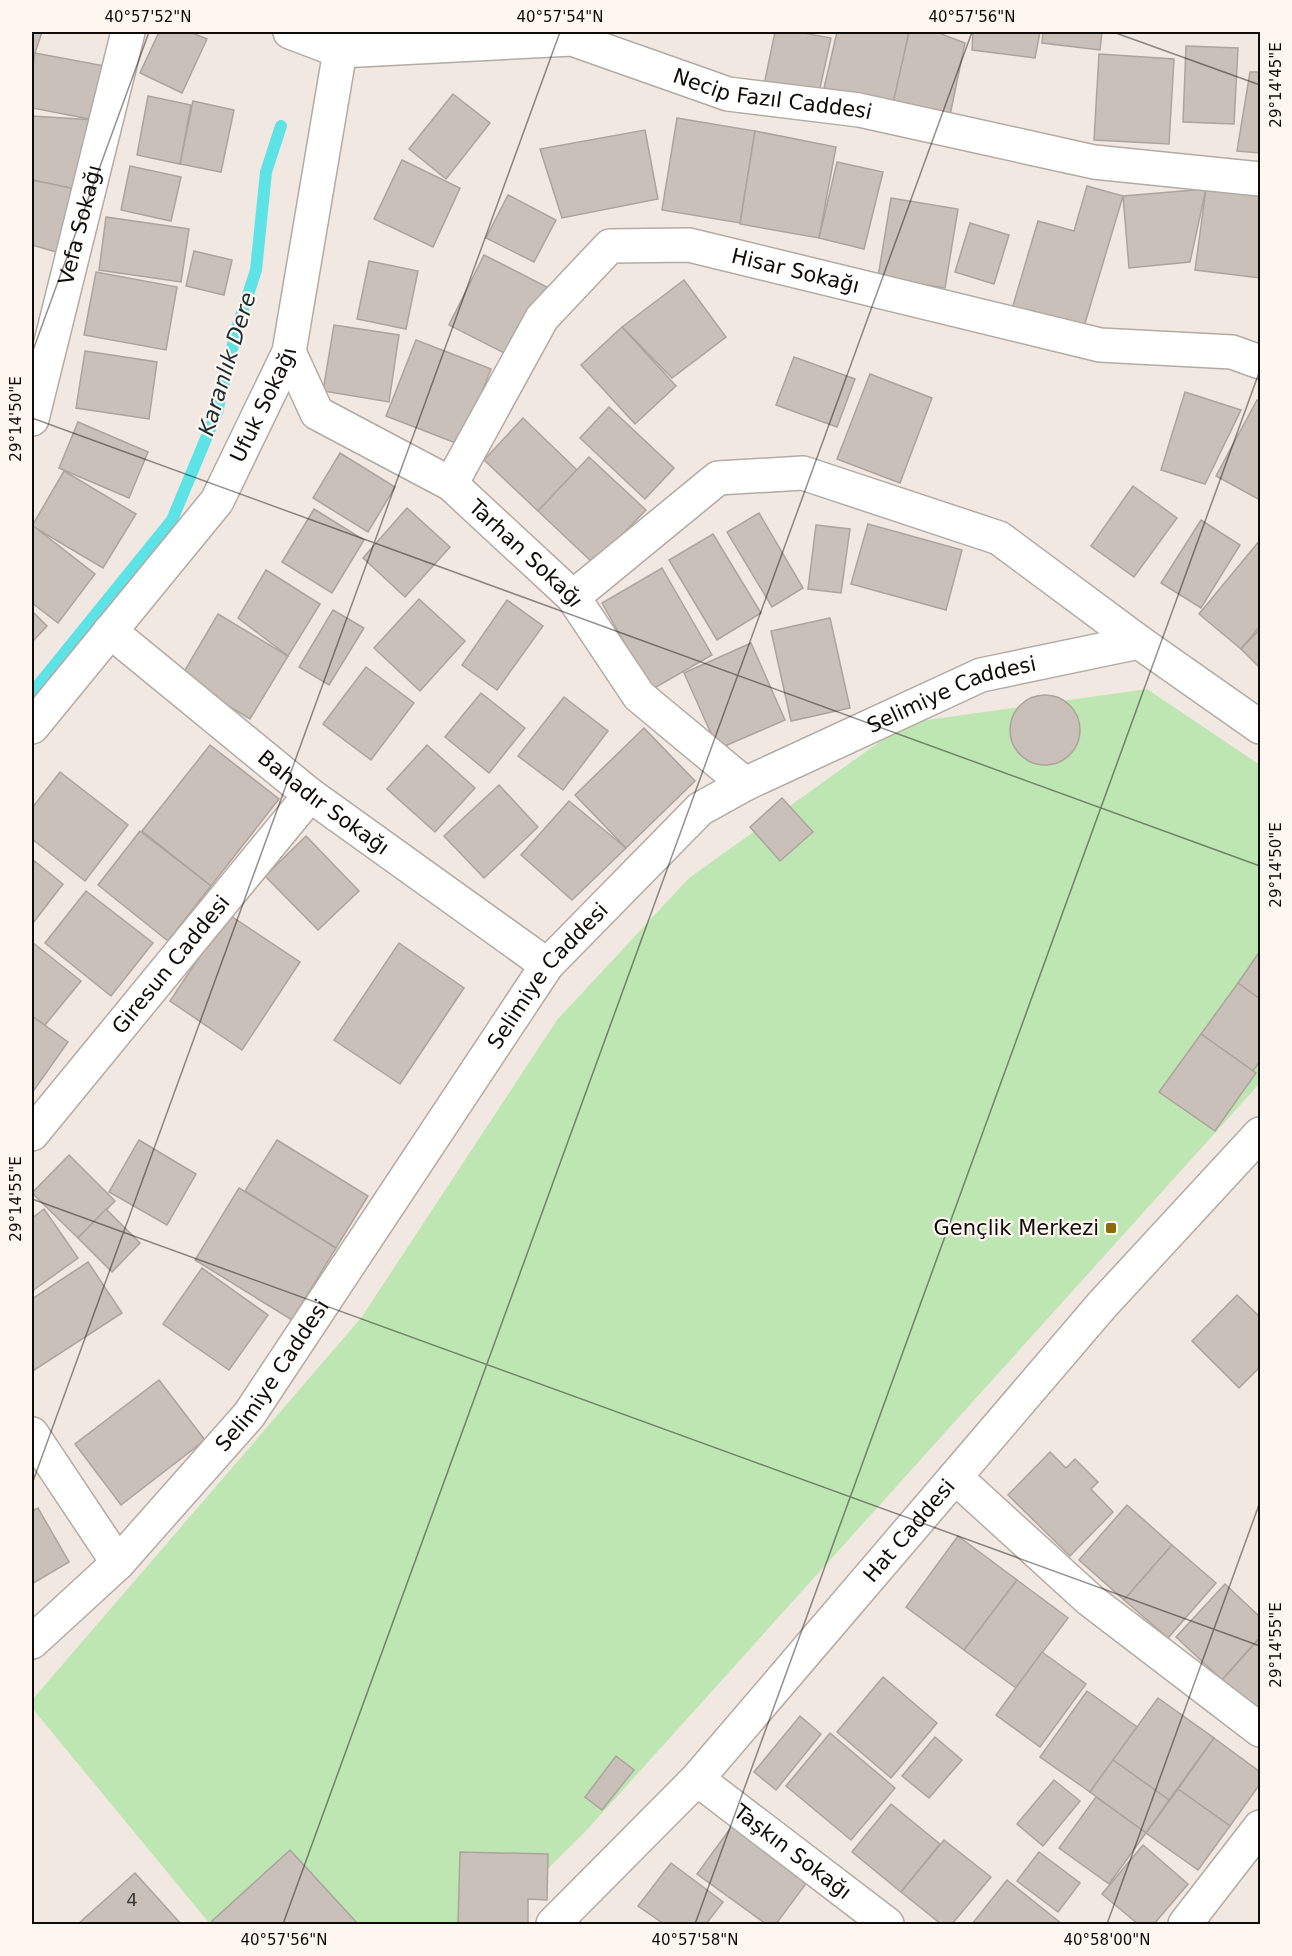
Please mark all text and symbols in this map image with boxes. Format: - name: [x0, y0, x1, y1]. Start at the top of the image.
- text: 40°57'52"N: [104, 8, 192, 26]
- text: 40°57'54"N: [516, 8, 604, 26]
- text: 40°57'56"N: [928, 8, 1016, 26]
- text: 29°14'45"E: [1267, 42, 1285, 128]
- street label: Necip Fazıl Caddesi: [670, 64, 874, 125]
- street label: Vefa Sokağı: [54, 162, 107, 287]
- street label: Hisar Sokağı: [729, 244, 862, 298]
- water label: Karanlık Dere: [193, 289, 261, 439]
- street label: Ufuk Sokağı: [226, 346, 301, 466]
- text: 29°14'50"E: [7, 376, 25, 462]
- street label: Tarhan Sokağı: [463, 494, 588, 611]
- street label: Selimiye Caddesi: [863, 652, 1038, 738]
- street label: Bahadır Sokağı: [253, 745, 394, 860]
- text: 29°14'50"E: [1267, 822, 1285, 908]
- street label: Giresun Caddesi: [107, 891, 235, 1039]
- street label: Selimiye Caddesi: [483, 898, 613, 1054]
- text: 29°14'55"E: [7, 1156, 25, 1242]
- place label: Gençlik Merkezi: [934, 1216, 1099, 1240]
- marker: Gençlik Merkezi: [1104, 1221, 1118, 1235]
- street label: Selimiye Caddesi: [210, 1295, 334, 1456]
- street label: Hat Caddesi: [859, 1474, 960, 1587]
- text: 29°14'55"E: [1267, 1602, 1285, 1688]
- street label: Taşkın Sokağı: [728, 1799, 856, 1904]
- house number: 4: [126, 1889, 138, 1910]
- text: 40°57'56"N: [240, 1931, 328, 1949]
- text: 40°57'58"N: [651, 1931, 739, 1949]
- text: 40°58'00"N: [1063, 1931, 1151, 1949]

